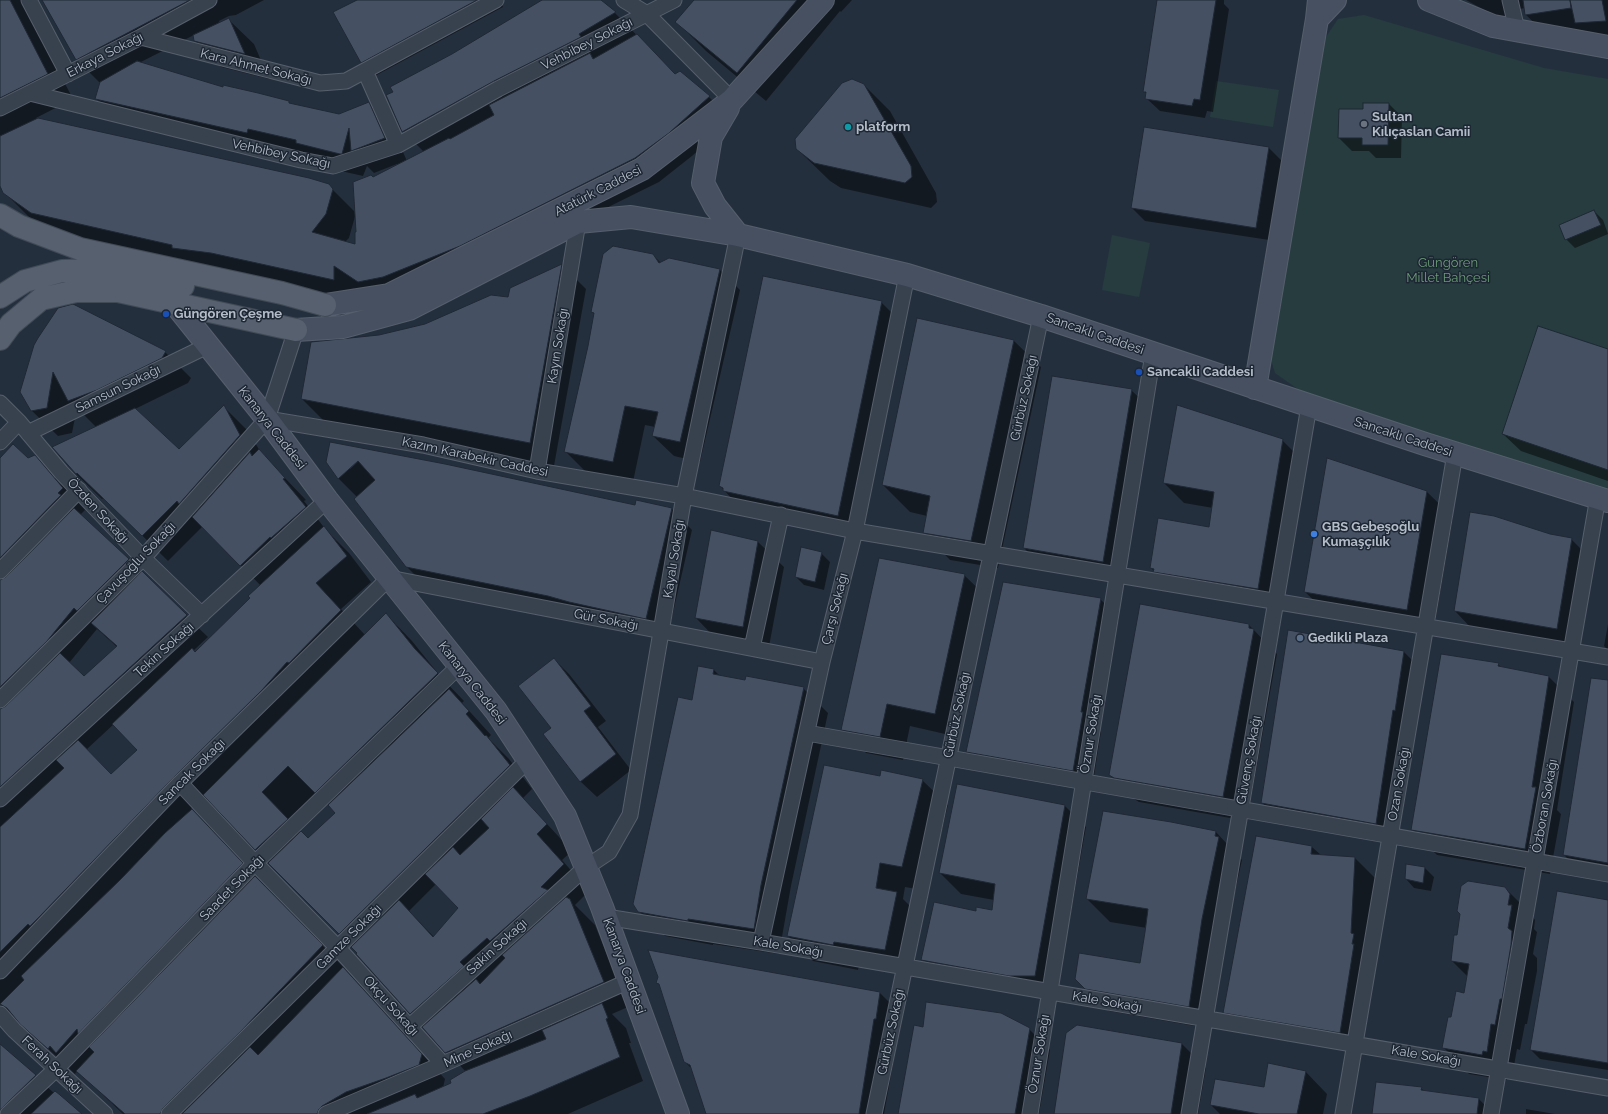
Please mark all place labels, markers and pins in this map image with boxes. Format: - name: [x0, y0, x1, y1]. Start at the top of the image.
- place label: Sultan Kılıçaslan Camii: [1372, 109, 1470, 140]
- place label: platform: [856, 119, 910, 135]
- marker: Sultan Kılıçaslan Camii: [1359, 119, 1369, 129]
- marker: platform: [843, 122, 853, 132]
- place label: Güngören Çeşme: [174, 306, 282, 322]
- marker: Güngören Çeşme: [161, 309, 171, 319]
- place label: Sancakli Caddesi: [1147, 364, 1254, 380]
- marker: Sancakli Caddesi: [1134, 367, 1144, 377]
- place label: GBS Gebeşoğlu Kumaşçılık: [1322, 519, 1419, 550]
- marker: GBS Gebeşoğlu Kumaşçılık: [1309, 529, 1319, 539]
- place label: Gedikli Plaza: [1308, 630, 1388, 646]
- marker: Gedikli Plaza: [1295, 633, 1305, 643]

